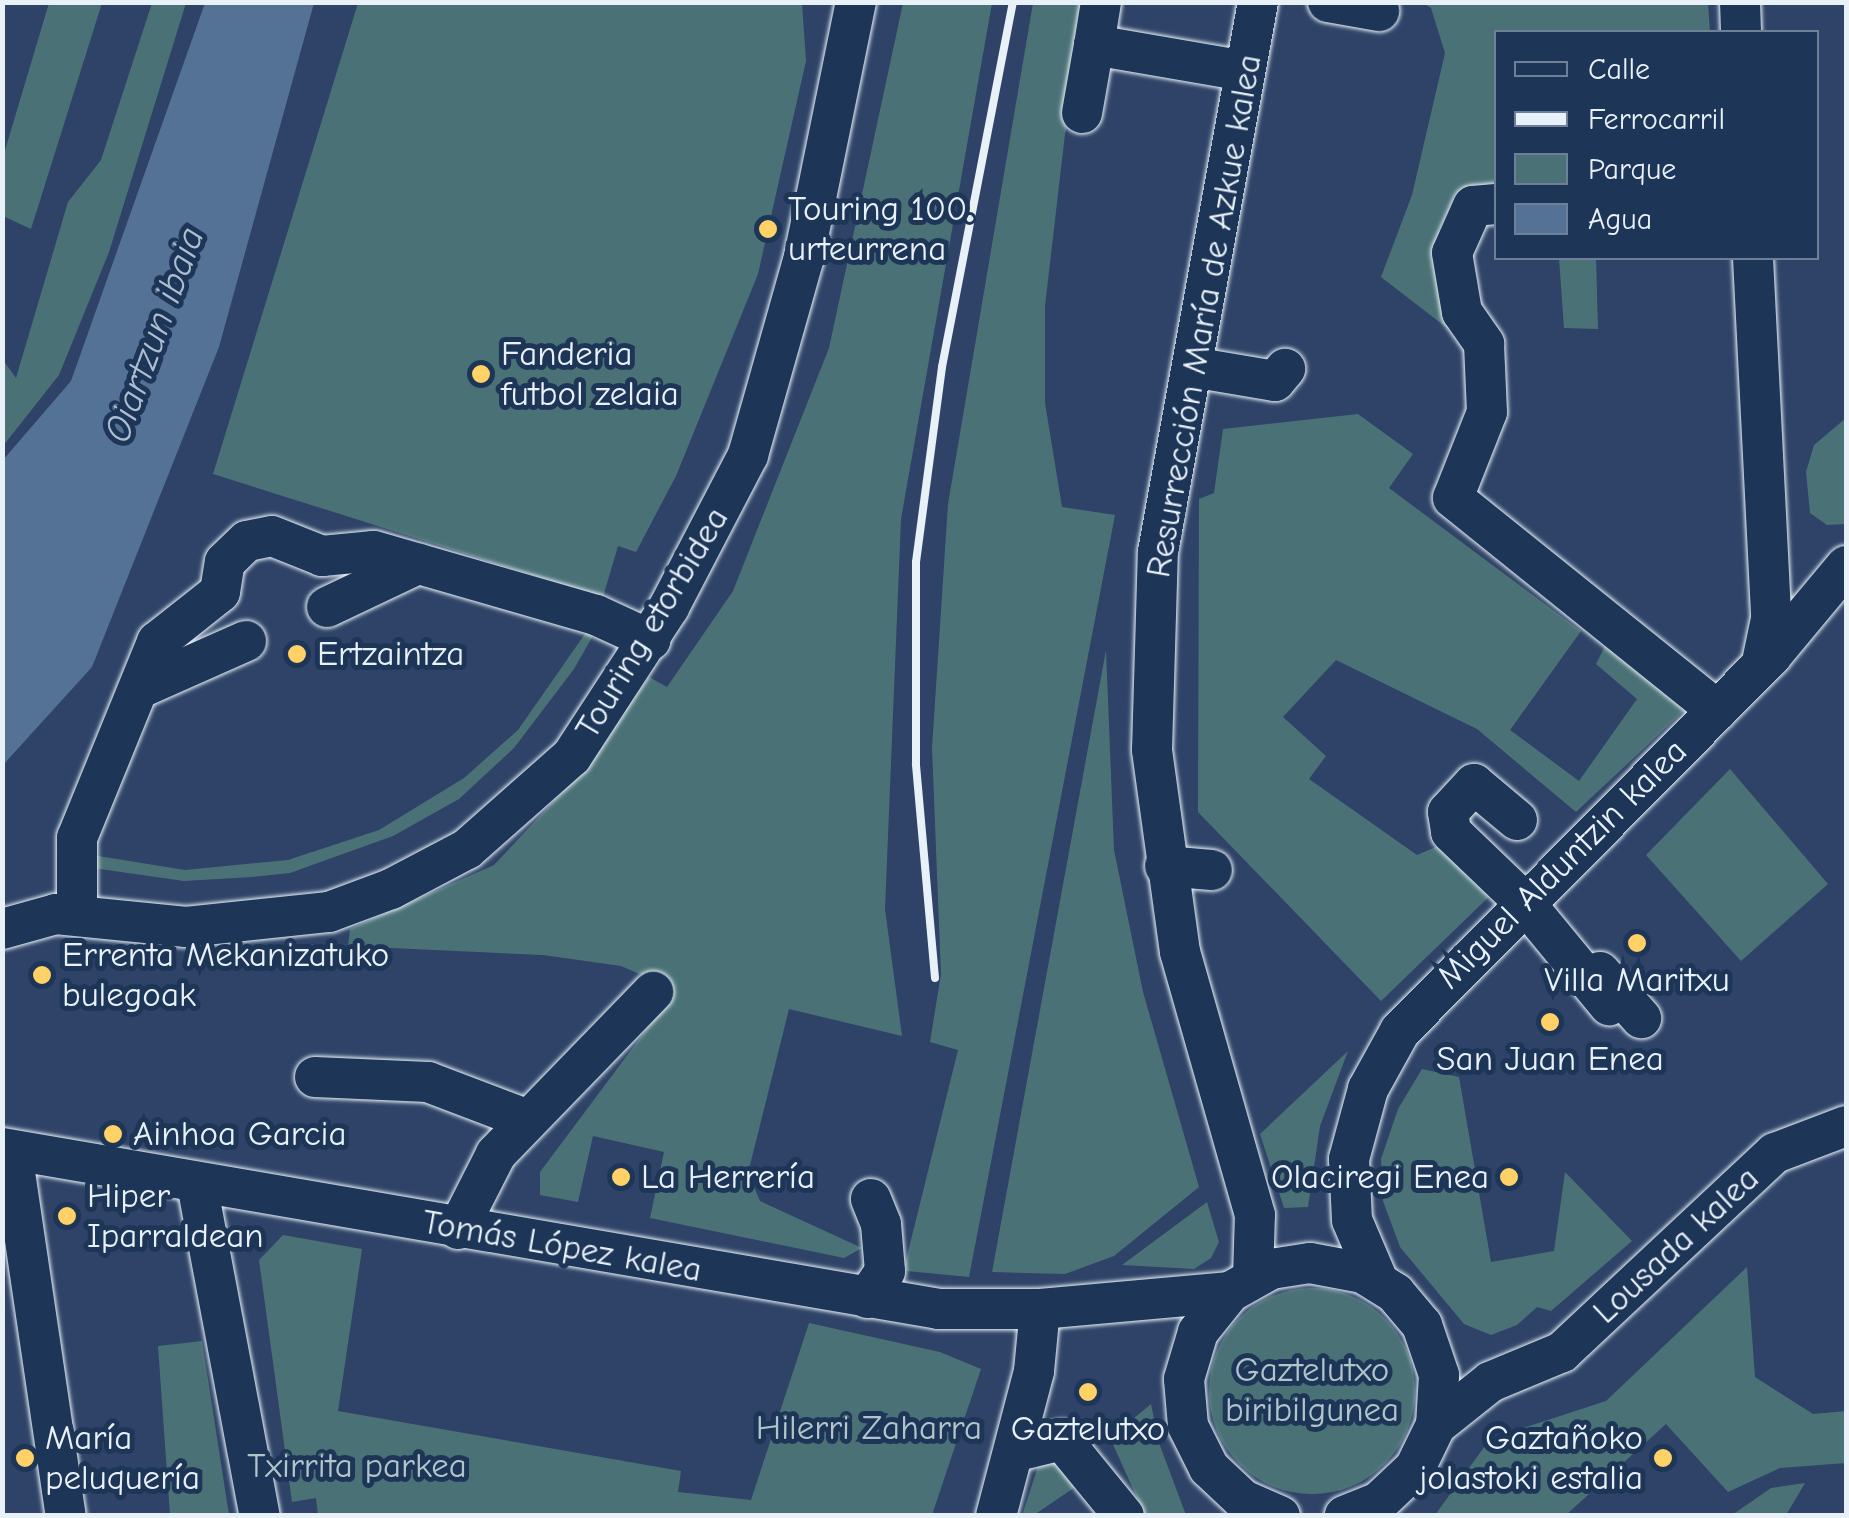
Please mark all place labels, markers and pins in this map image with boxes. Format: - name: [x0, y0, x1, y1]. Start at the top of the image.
- place label: Touring 100. urteurrena: [788, 188, 973, 270]
- marker: Touring 100. urteurrena: [757, 218, 779, 240]
- place label: Fanderia futbol zelaia: [501, 333, 679, 415]
- marker: Fanderia futbol zelaia: [470, 363, 492, 385]
- place label: Ertzaintza: [317, 633, 464, 675]
- marker: Ertzaintza: [286, 643, 308, 665]
- marker: Villa Maritxu: [1626, 932, 1648, 954]
- place label: Errenta Mekanizatuko bulegoak: [62, 934, 389, 1016]
- place label: Villa Maritxu: [1544, 959, 1730, 1001]
- marker: Errenta Mekanizatuko bulegoak: [31, 964, 53, 986]
- marker: San Juan Enea: [1539, 1011, 1561, 1033]
- place label: San Juan Enea: [1436, 1038, 1664, 1080]
- place label: Ainhoa Garcia: [133, 1113, 346, 1155]
- marker: Ainhoa Garcia: [102, 1123, 124, 1145]
- place label: La Herrería: [641, 1156, 815, 1198]
- place label: Olaciregi Enea: [1271, 1156, 1489, 1198]
- marker: La Herrería: [610, 1166, 632, 1188]
- marker: Olaciregi Enea: [1498, 1166, 1520, 1188]
- place label: Hiper Iparraldean: [87, 1175, 264, 1257]
- marker: Hiper Iparraldean: [56, 1205, 78, 1227]
- marker: Gaztelutxo: [1077, 1381, 1099, 1403]
- place label: Gaztelutxo: [1011, 1408, 1165, 1450]
- place label: María peluquería: [45, 1417, 200, 1499]
- place label: Gaztañoko jolastoki estalia: [1419, 1417, 1643, 1499]
- marker: María peluquería: [14, 1447, 36, 1469]
- marker: Gaztañoko jolastoki estalia: [1652, 1447, 1674, 1469]

